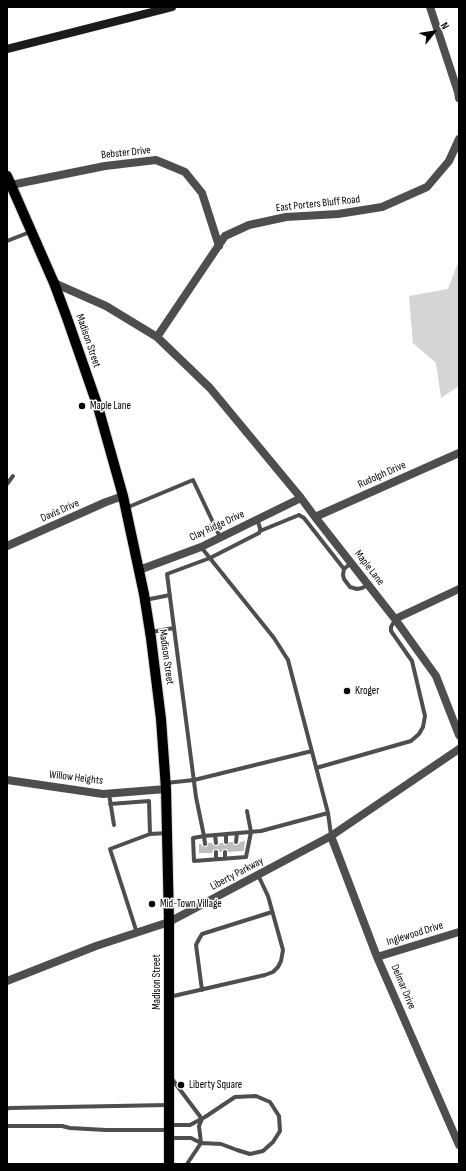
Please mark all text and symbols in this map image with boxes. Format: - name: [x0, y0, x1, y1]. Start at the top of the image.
- north arrow: [414, 12, 454, 52]
- text: N: [438, 20, 452, 32]
- street label: Bebster Drive: [101, 144, 151, 162]
- street label: East Porters Bluff Road: [275, 193, 361, 215]
- street label: Madison Street: [73, 313, 103, 369]
- place label: Maple Lane: [90, 399, 131, 413]
- marker: Maple Lane: [77, 401, 87, 411]
- street label: Rudolph Drive: [356, 459, 408, 491]
- street label: Davis Drive: [39, 497, 81, 525]
- street label: Clay Ridge Drive: [187, 508, 247, 544]
- street label: Maple Lane: [351, 548, 387, 588]
- street label: Madison Street: [156, 629, 176, 685]
- place label: Kroger: [355, 684, 379, 698]
- marker: Kroger: [342, 686, 352, 696]
- street label: Willow Heights: [48, 768, 104, 788]
- street label: Liberty Parkway: [208, 854, 266, 894]
- place label: Mid-Town Village: [160, 897, 222, 911]
- marker: Mid-Town Village: [147, 899, 157, 909]
- street label: Inglewood Drive: [385, 919, 445, 949]
- street label: Madison Street: [150, 954, 164, 1010]
- street label: Delmar Drive: [388, 963, 418, 1011]
- place label: Liberty Square: [189, 1078, 242, 1092]
- marker: Liberty Square: [176, 1080, 186, 1090]

